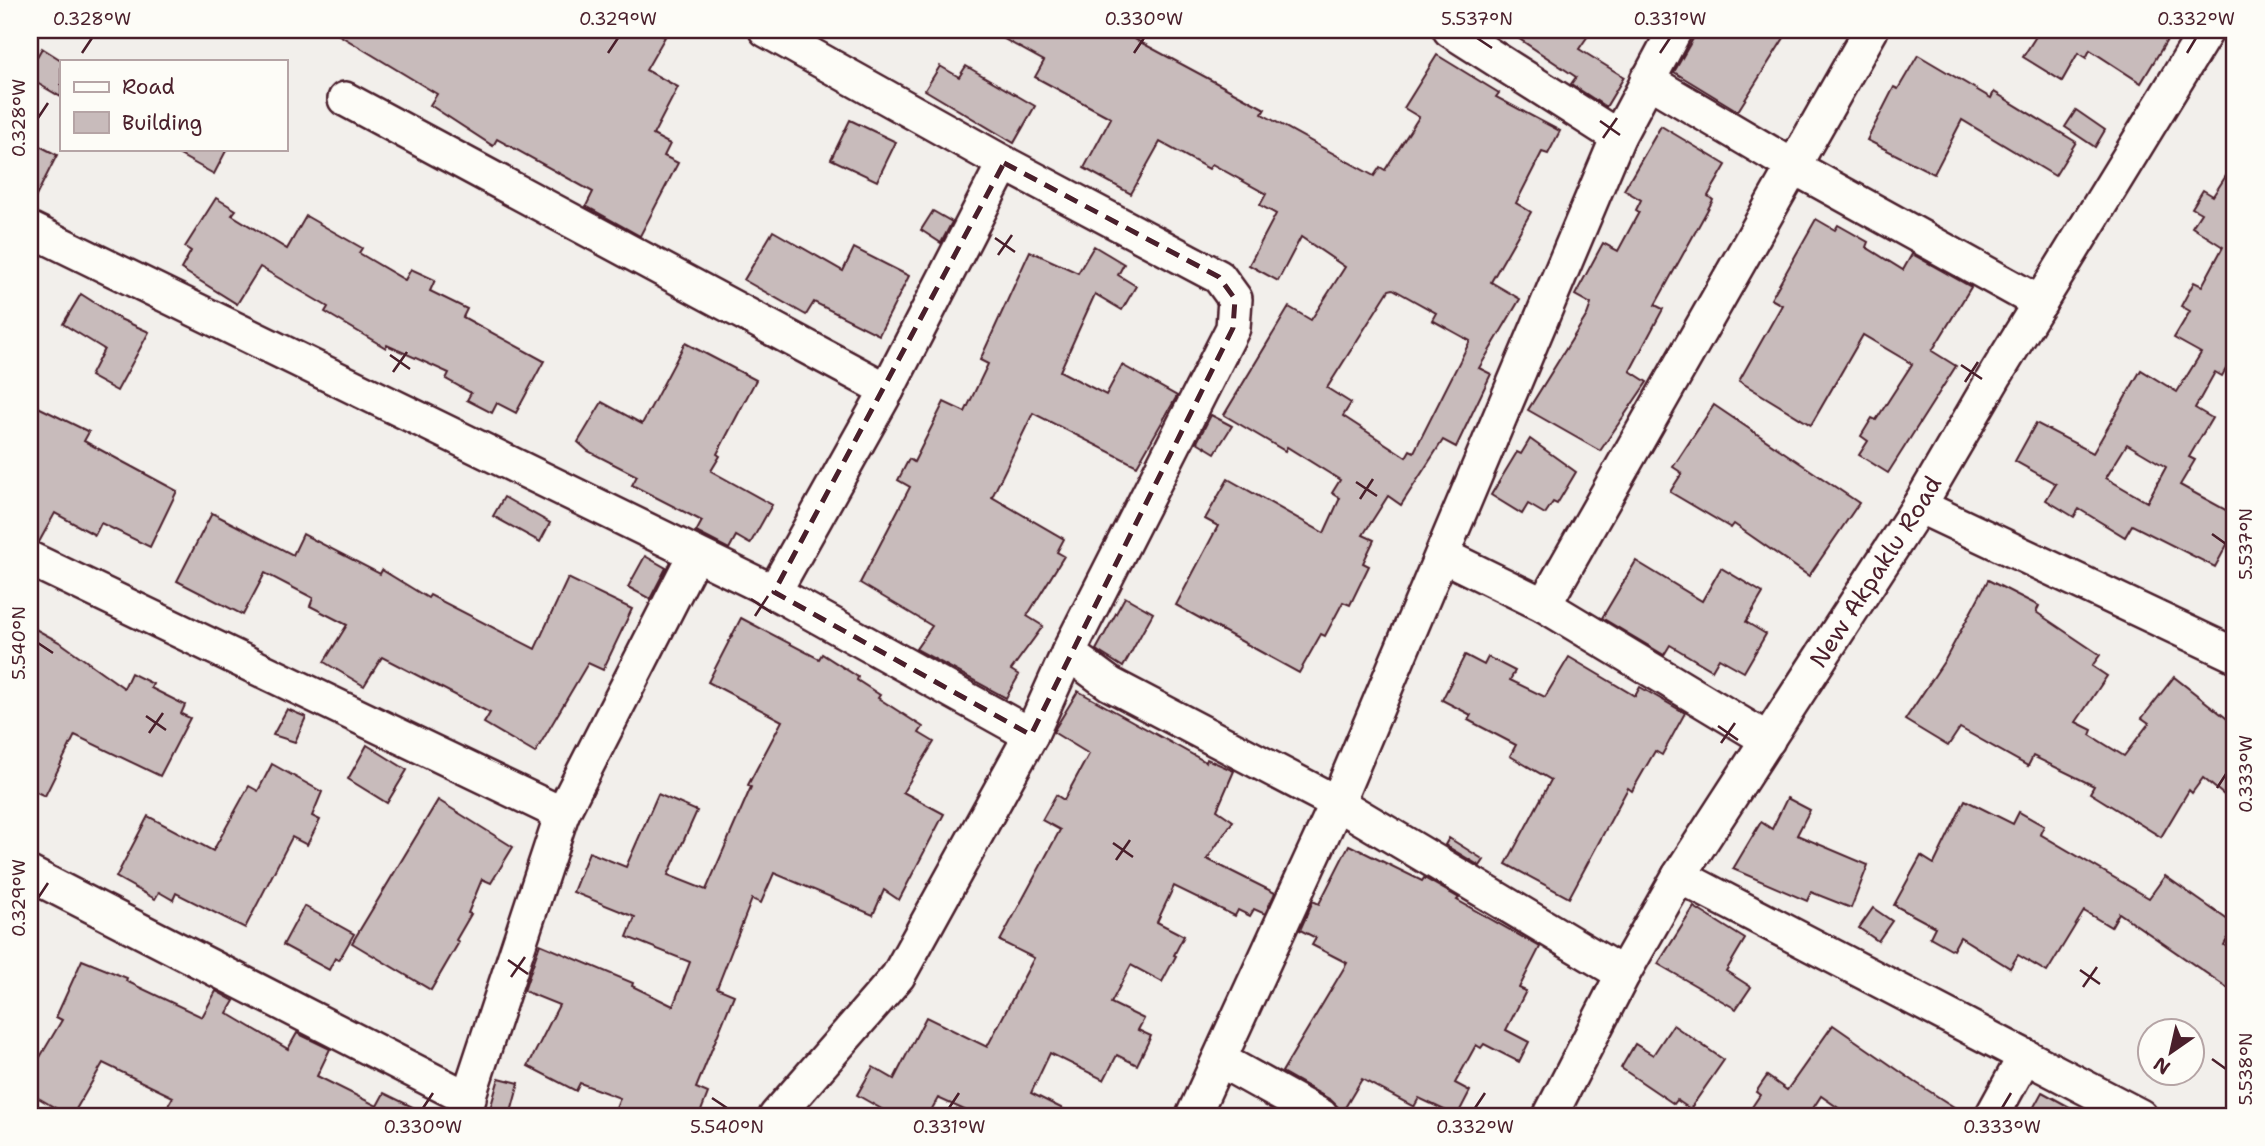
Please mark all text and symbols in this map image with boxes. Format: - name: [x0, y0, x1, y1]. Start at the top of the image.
- text: 0.328°W: [53, 7, 131, 31]
- text: 0.329°W: [579, 7, 657, 31]
- text: 0.330°W: [1105, 7, 1183, 31]
- text: 5.537°N: [1441, 7, 1513, 31]
- text: 0.331°W: [1633, 7, 1707, 31]
- text: 0.332°W: [2157, 7, 2235, 31]
- legend: [60, 60, 287, 150]
- text: Road: [122, 73, 175, 101]
- text: 0.328°W: [7, 79, 31, 157]
- text: Building: [122, 109, 202, 137]
- street label: New Akpaklu Road: [1802, 470, 1949, 674]
- text: 5.537°N: [2234, 508, 2258, 580]
- text: 5.540°N: [7, 606, 31, 680]
- text: 0.333°W: [2234, 735, 2258, 813]
- text: 0.329°W: [7, 859, 31, 937]
- north arrow: [2136, 1016, 2206, 1086]
- text: 5.538°N: [2234, 1032, 2258, 1106]
- text: N: [2149, 1051, 2175, 1080]
- text: 0.330°W: [384, 1115, 462, 1139]
- text: 5.540°N: [690, 1115, 764, 1139]
- text: 0.331°W: [912, 1115, 986, 1139]
- text: 0.332°W: [1436, 1115, 1514, 1139]
- text: 0.333°W: [1963, 1115, 2041, 1139]

